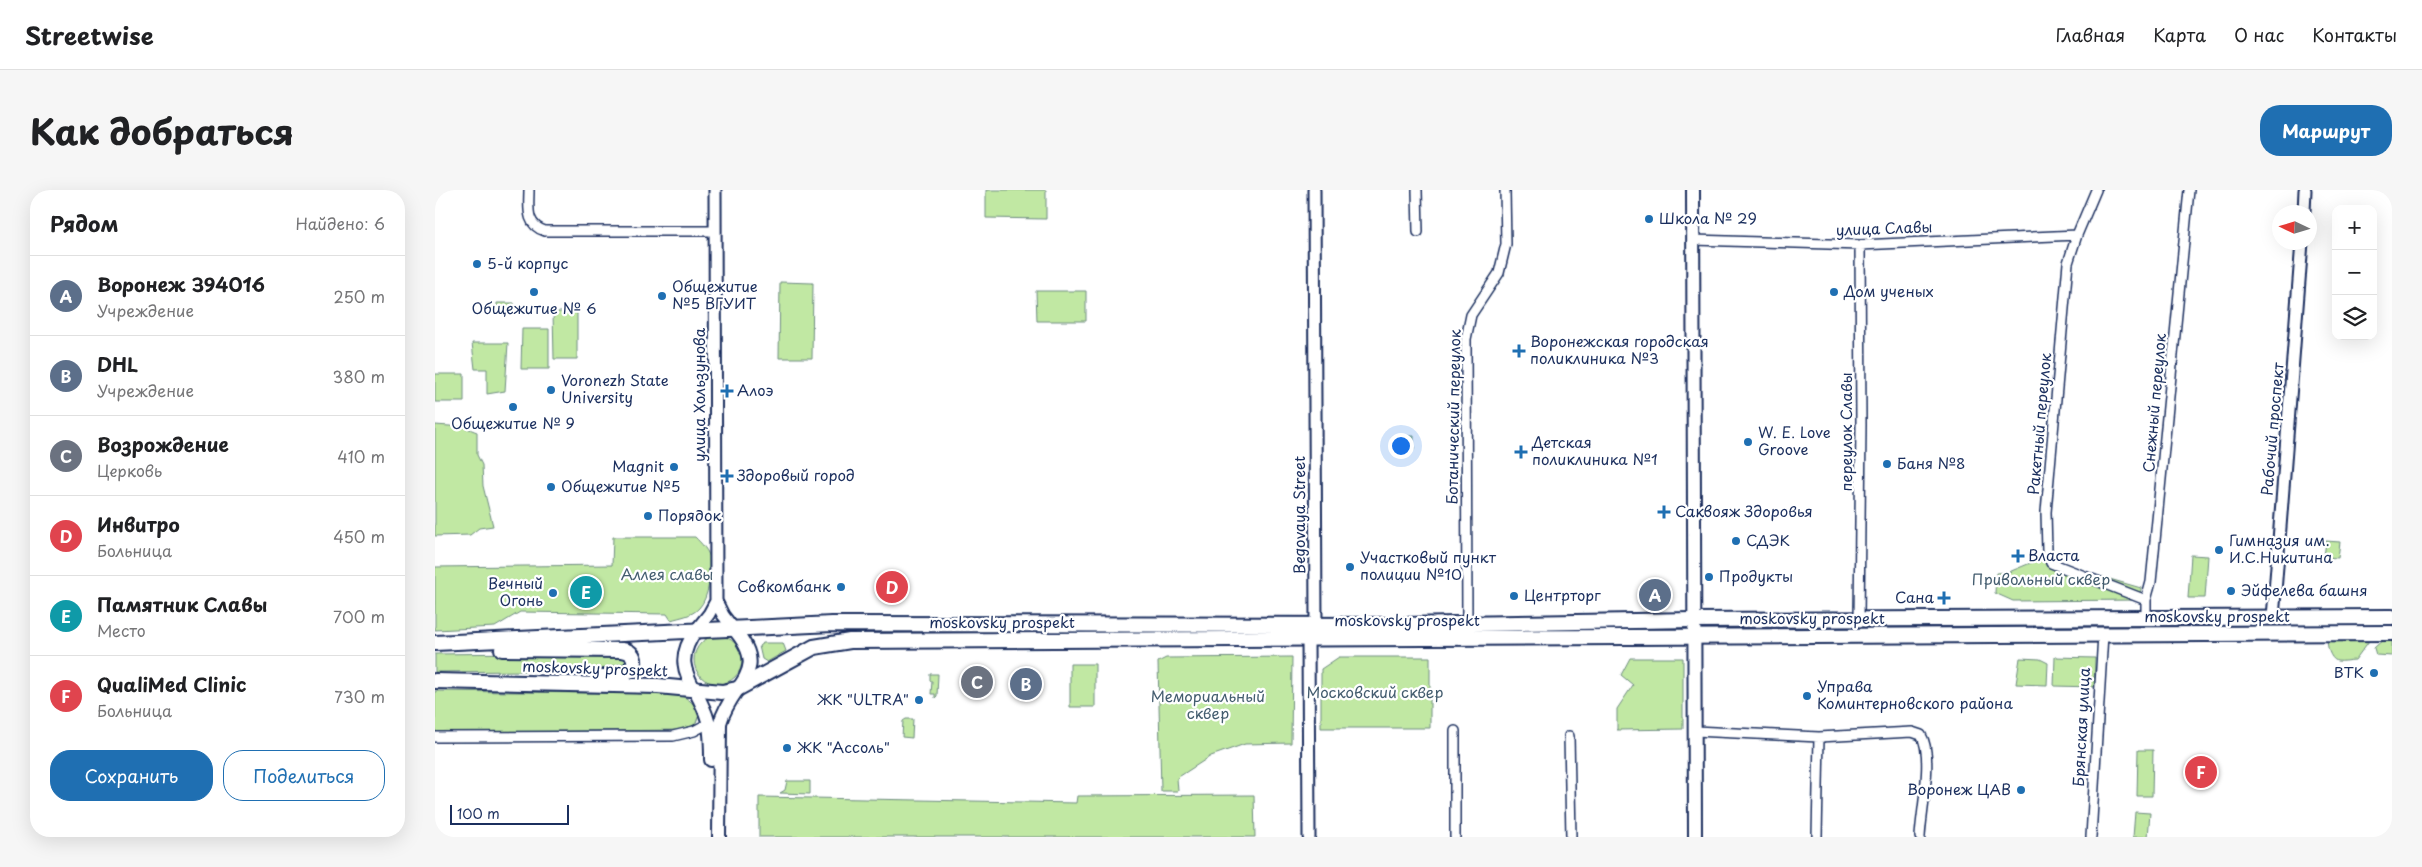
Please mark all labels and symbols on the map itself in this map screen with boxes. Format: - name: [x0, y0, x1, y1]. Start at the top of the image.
- north arrow: [2272, 205, 2317, 250]
- place label: Школа № 29: [1659, 206, 1757, 229]
- marker: Школа № 29: [1643, 213, 1655, 225]
- street label: улица Славы: [1835, 214, 1933, 241]
- place label: 5-й корпус: [487, 251, 569, 274]
- marker: 5-й корпус: [471, 258, 483, 270]
- place label: Общежитие №5 ВГУИТ: [672, 274, 758, 314]
- place label: Дом ученых: [1843, 279, 1934, 302]
- marker: Общежитие № 6: [528, 286, 540, 298]
- marker: Дом ученых: [1828, 286, 1840, 298]
- marker: Общежитие №5 ВГУИТ: [656, 290, 668, 302]
- place label: Общежитие № 6: [471, 296, 597, 319]
- street label: улица Хользунова: [687, 327, 710, 462]
- street label: Ботанический переулок: [1439, 329, 1466, 505]
- place label: Воронежская городская поликлиника №3: [1530, 329, 1709, 369]
- street label: Снежный переулок: [2136, 332, 2171, 473]
- marker: Воронежская городская поликлиника №3: [1512, 344, 1526, 358]
- street label: Ракетный переулок: [2021, 352, 2056, 496]
- street label: Рабочий проспект: [2254, 361, 2289, 496]
- place label: Voronezh State University: [561, 368, 669, 408]
- street label: переулок Славы: [1834, 373, 1857, 491]
- place label: Алоэ: [737, 378, 773, 401]
- marker: Voronezh State University: [545, 384, 557, 396]
- marker: Алоэ: [721, 385, 733, 397]
- marker: Общежитие № 9: [507, 401, 519, 413]
- place label: Общежитие № 9: [451, 411, 575, 434]
- place label: W. E. Love Groove: [1758, 420, 1831, 460]
- place label: Детская поликлиника №1: [1531, 430, 1658, 470]
- your location: [1388, 433, 1414, 459]
- marker: W. E. Love Groove: [1742, 436, 1754, 448]
- marker: Детская поликлиника №1: [1514, 445, 1528, 459]
- place label: Баня №8: [1897, 451, 1965, 474]
- place label: Magnit: [612, 454, 664, 477]
- street label: Begovaya Street: [1287, 456, 1310, 574]
- marker: Баня №8: [1881, 458, 1893, 470]
- marker: Magnit: [668, 461, 680, 473]
- place label: Здоровый город: [736, 463, 855, 486]
- marker: Здоровый город: [721, 470, 733, 482]
- place label: Общежитие №5: [561, 474, 680, 497]
- marker: Общежитие №5: [545, 481, 557, 493]
- place label: Саквояж Здоровья: [1675, 499, 1813, 522]
- place label: Порядок: [658, 503, 721, 526]
- marker: Саквояж Здоровья: [1657, 505, 1671, 519]
- marker: Порядок: [642, 510, 654, 522]
- place label: СДЭК: [1746, 528, 1790, 551]
- place label: Гимназия им. И.С.Никитина: [2229, 528, 2333, 568]
- marker: СДЭК: [1730, 535, 1742, 547]
- place label: Власта: [2028, 543, 2080, 566]
- marker: Гимназия им. И.С.Никитина: [2213, 544, 2225, 556]
- place label: Участковый пункт полиции №10: [1360, 545, 1497, 585]
- marker: Власта: [2012, 550, 2024, 562]
- marker: Участковый пункт полиции №10: [1344, 561, 1356, 573]
- park label: Аллея славы: [621, 562, 713, 585]
- place label: Продукты: [1719, 564, 1793, 587]
- park label: Привольный сквер: [1972, 567, 2110, 590]
- pin: D: [876, 568, 908, 606]
- place label: Вечный Огонь: [488, 571, 543, 611]
- marker: Продукты: [1703, 571, 1715, 583]
- pin: E: [570, 573, 602, 611]
- place label: Совкомбанк: [737, 574, 831, 597]
- pin: A: [1639, 576, 1671, 614]
- place label: Эйфелева башня: [2241, 578, 2368, 601]
- marker: Совкомбанк: [835, 581, 847, 593]
- place label: Центрторг: [1524, 583, 1601, 606]
- place label: Сана: [1895, 585, 1935, 608]
- marker: Эйфелева башня: [2225, 585, 2237, 597]
- marker: Вечный Огонь: [547, 587, 559, 599]
- marker: Центрторг: [1508, 590, 1520, 602]
- marker: Сана: [1938, 592, 1950, 604]
- street label: moskovsky prospekt: [2144, 604, 2290, 627]
- street label: moskovsky prospekt: [1739, 606, 1885, 629]
- street label: moskovsky prospekt: [1334, 608, 1480, 631]
- street label: moskovsky prospekt: [929, 610, 1075, 633]
- street label: moskovsky prospekt: [522, 653, 668, 682]
- place label: ВТК: [2334, 660, 2364, 683]
- pin: C: [961, 663, 993, 701]
- pin: B: [1010, 665, 1042, 703]
- street label: Брянская улица: [2066, 666, 2095, 787]
- marker: ВТК: [2368, 667, 2380, 679]
- place label: Управа Коминтерновского района: [1817, 674, 2013, 714]
- park label: Московский сквер: [1307, 680, 1443, 703]
- park label: Мемориальный сквер: [1151, 684, 1265, 724]
- place label: ЖК "ULTRA": [816, 687, 909, 710]
- marker: Управа Коминтерновского района: [1801, 690, 1813, 702]
- marker: ЖК "ULTRA": [913, 694, 925, 706]
- place label: ЖК "Ассоль": [796, 735, 890, 758]
- marker: ЖК "Ассоль": [781, 742, 793, 754]
- pin: F: [2185, 753, 2217, 791]
- place label: Воронеж ЦАВ: [1907, 777, 2011, 800]
- marker: Воронеж ЦАВ: [2015, 784, 2027, 796]
- scale bar: [450, 802, 569, 825]

